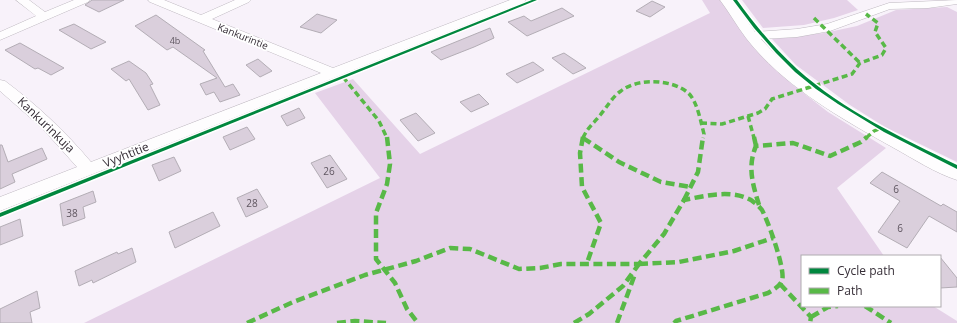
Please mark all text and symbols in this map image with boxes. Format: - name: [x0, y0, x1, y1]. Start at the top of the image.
- street label: Kankurintie: [216, 19, 271, 53]
- house number: 4b: [170, 34, 180, 47]
- street label: Kankurinkuja: [14, 93, 79, 156]
- street label: Vyyhtitie: [100, 138, 151, 171]
- house number: 26: [323, 164, 335, 178]
- house number: 6: [893, 182, 899, 196]
- house number: 28: [246, 196, 258, 210]
- house number: 38: [66, 206, 78, 220]
- house number: 6: [897, 221, 903, 235]
- legend: [801, 255, 941, 307]
- text: Cycle path: [837, 262, 895, 279]
- text: Path: [837, 282, 863, 299]

